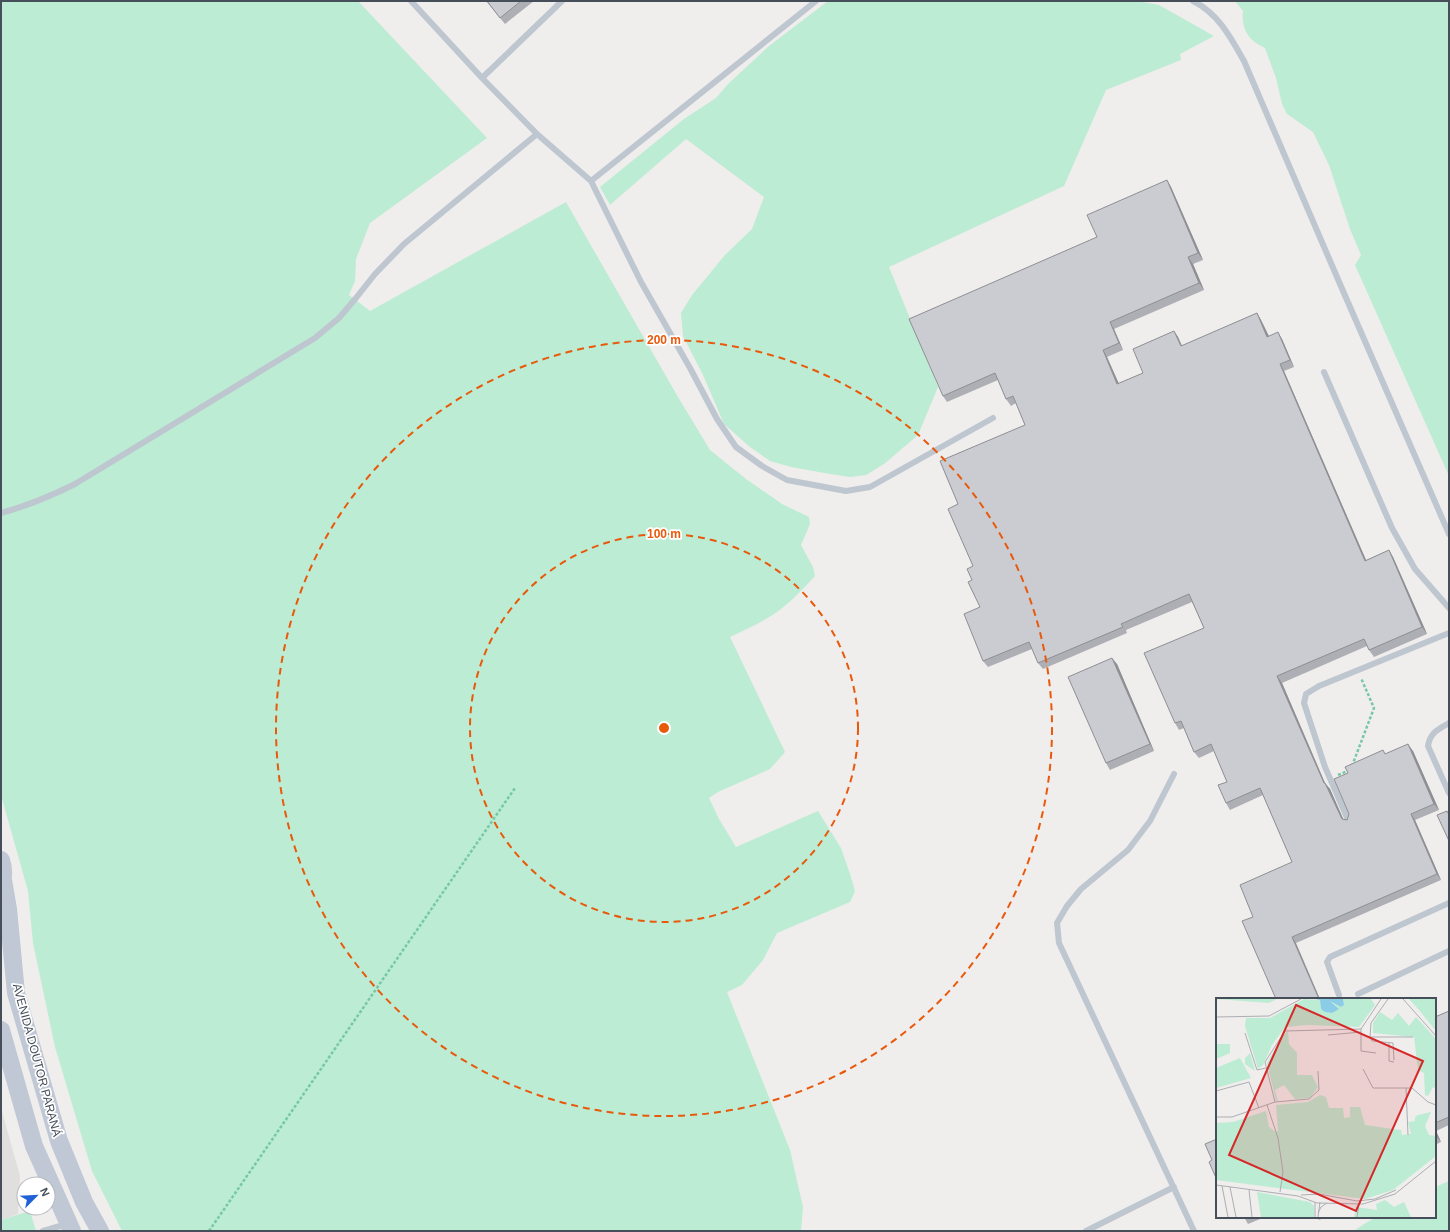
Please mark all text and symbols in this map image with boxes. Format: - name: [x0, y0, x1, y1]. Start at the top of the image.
- text: 200 m: [647, 333, 681, 347]
- text: 100 m: [647, 527, 681, 541]
- centre of rings: [657, 721, 671, 735]
- street label: AVENIDA DOUTOR PARANÁ: [10, 982, 65, 1138]
- inset map: [1216, 998, 1436, 1218]
- north arrow: [16, 1176, 56, 1216]
- text: N: [38, 1186, 52, 1198]

